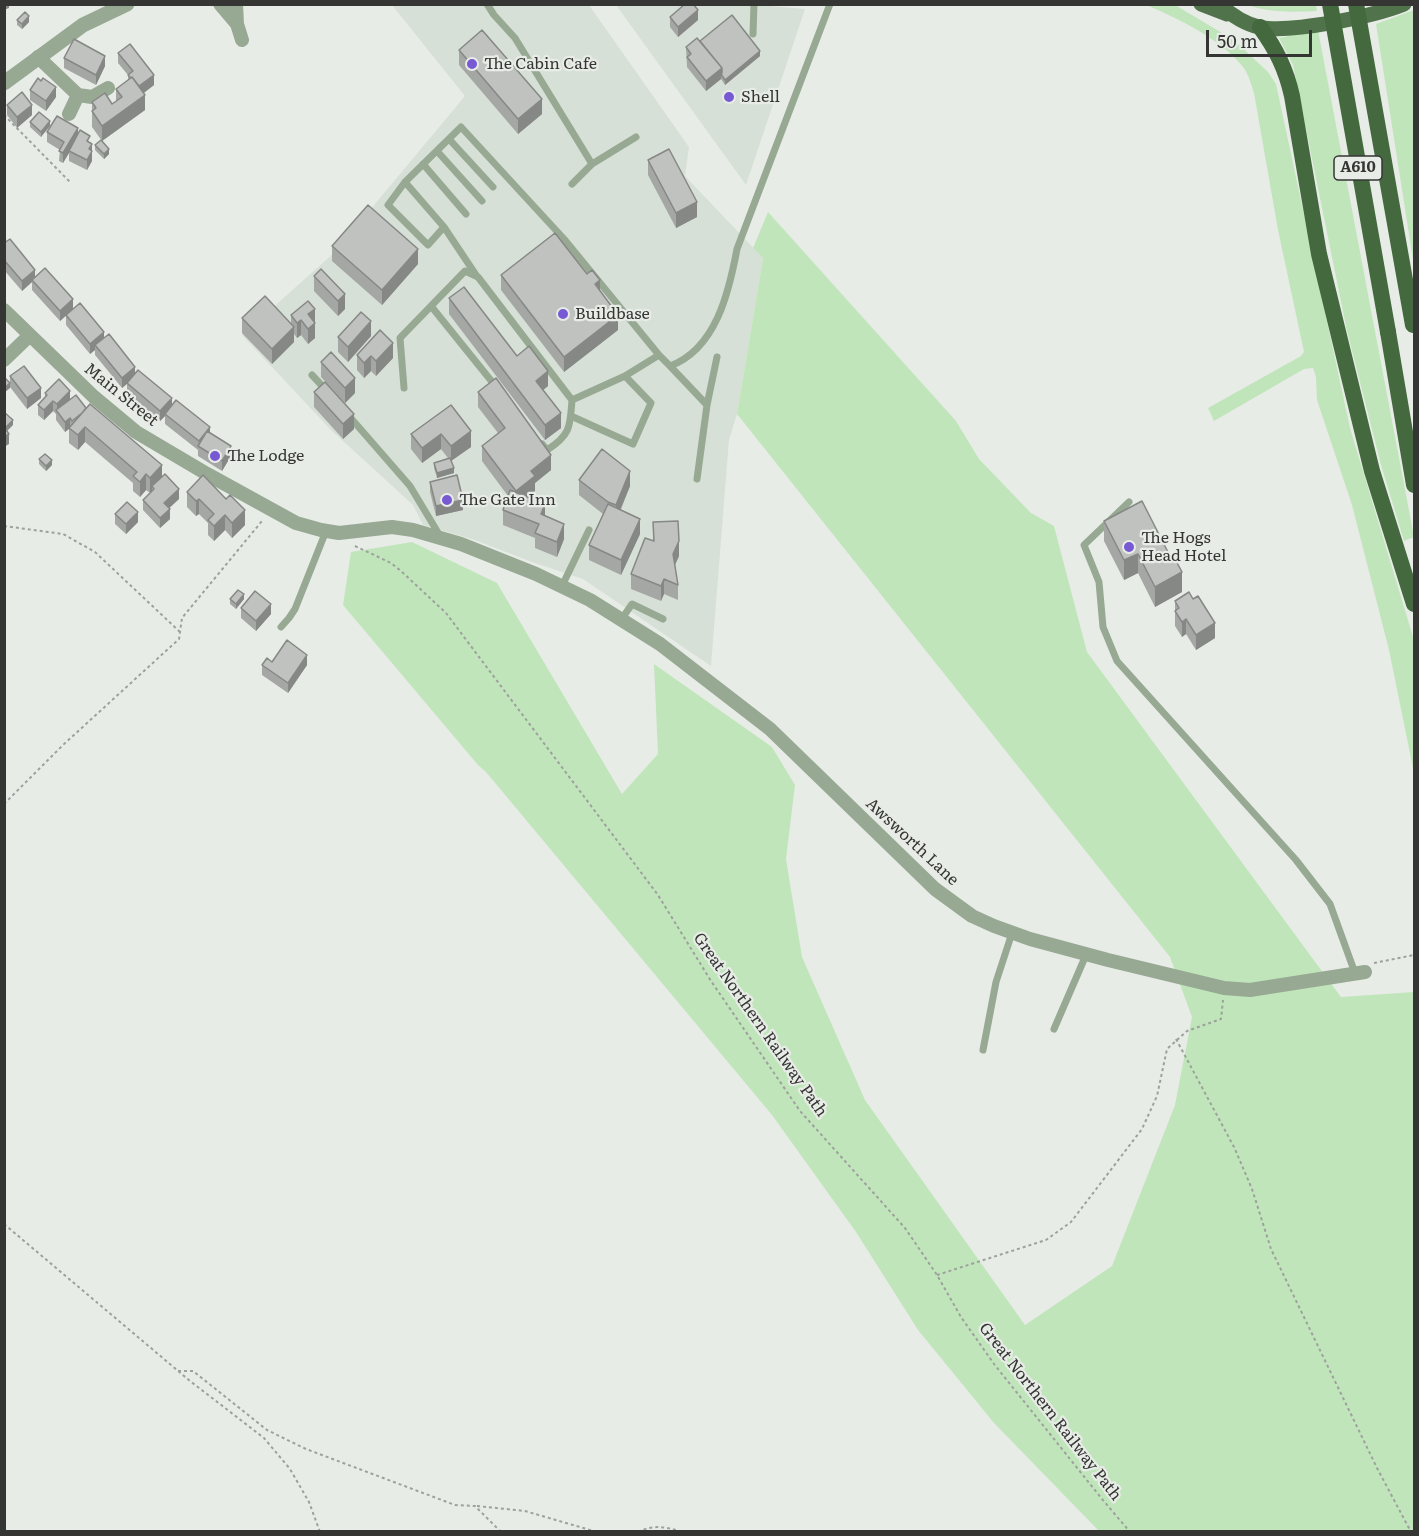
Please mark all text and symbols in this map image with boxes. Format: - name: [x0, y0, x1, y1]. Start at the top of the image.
- scale bar: [1209, 18, 1316, 56]
- text: 50 m: [1217, 27, 1258, 54]
- place label: The Cabin Cafe: [484, 54, 597, 74]
- marker: The Cabin Cafe: [465, 57, 479, 71]
- place label: Shell: [741, 87, 780, 107]
- marker: Shell: [722, 90, 736, 104]
- road number: A610: [1334, 156, 1382, 180]
- place label: Buildbase: [575, 304, 650, 324]
- marker: Buildbase: [556, 307, 570, 321]
- street label: Main Street: [80, 359, 162, 431]
- place label: The Lodge: [227, 446, 304, 466]
- marker: The Lodge: [208, 449, 222, 463]
- place label: The Gate Inn: [459, 490, 556, 510]
- marker: The Gate Inn: [440, 493, 454, 507]
- place label: The Hogs Head Hotel: [1141, 528, 1226, 566]
- marker: The Hogs Head Hotel: [1122, 540, 1136, 554]
- street label: Awsworth Lane: [862, 794, 962, 890]
- street label: Great Northern Railway Path: [689, 929, 831, 1121]
- street label: Great Northern Railway Path: [975, 1319, 1125, 1505]

